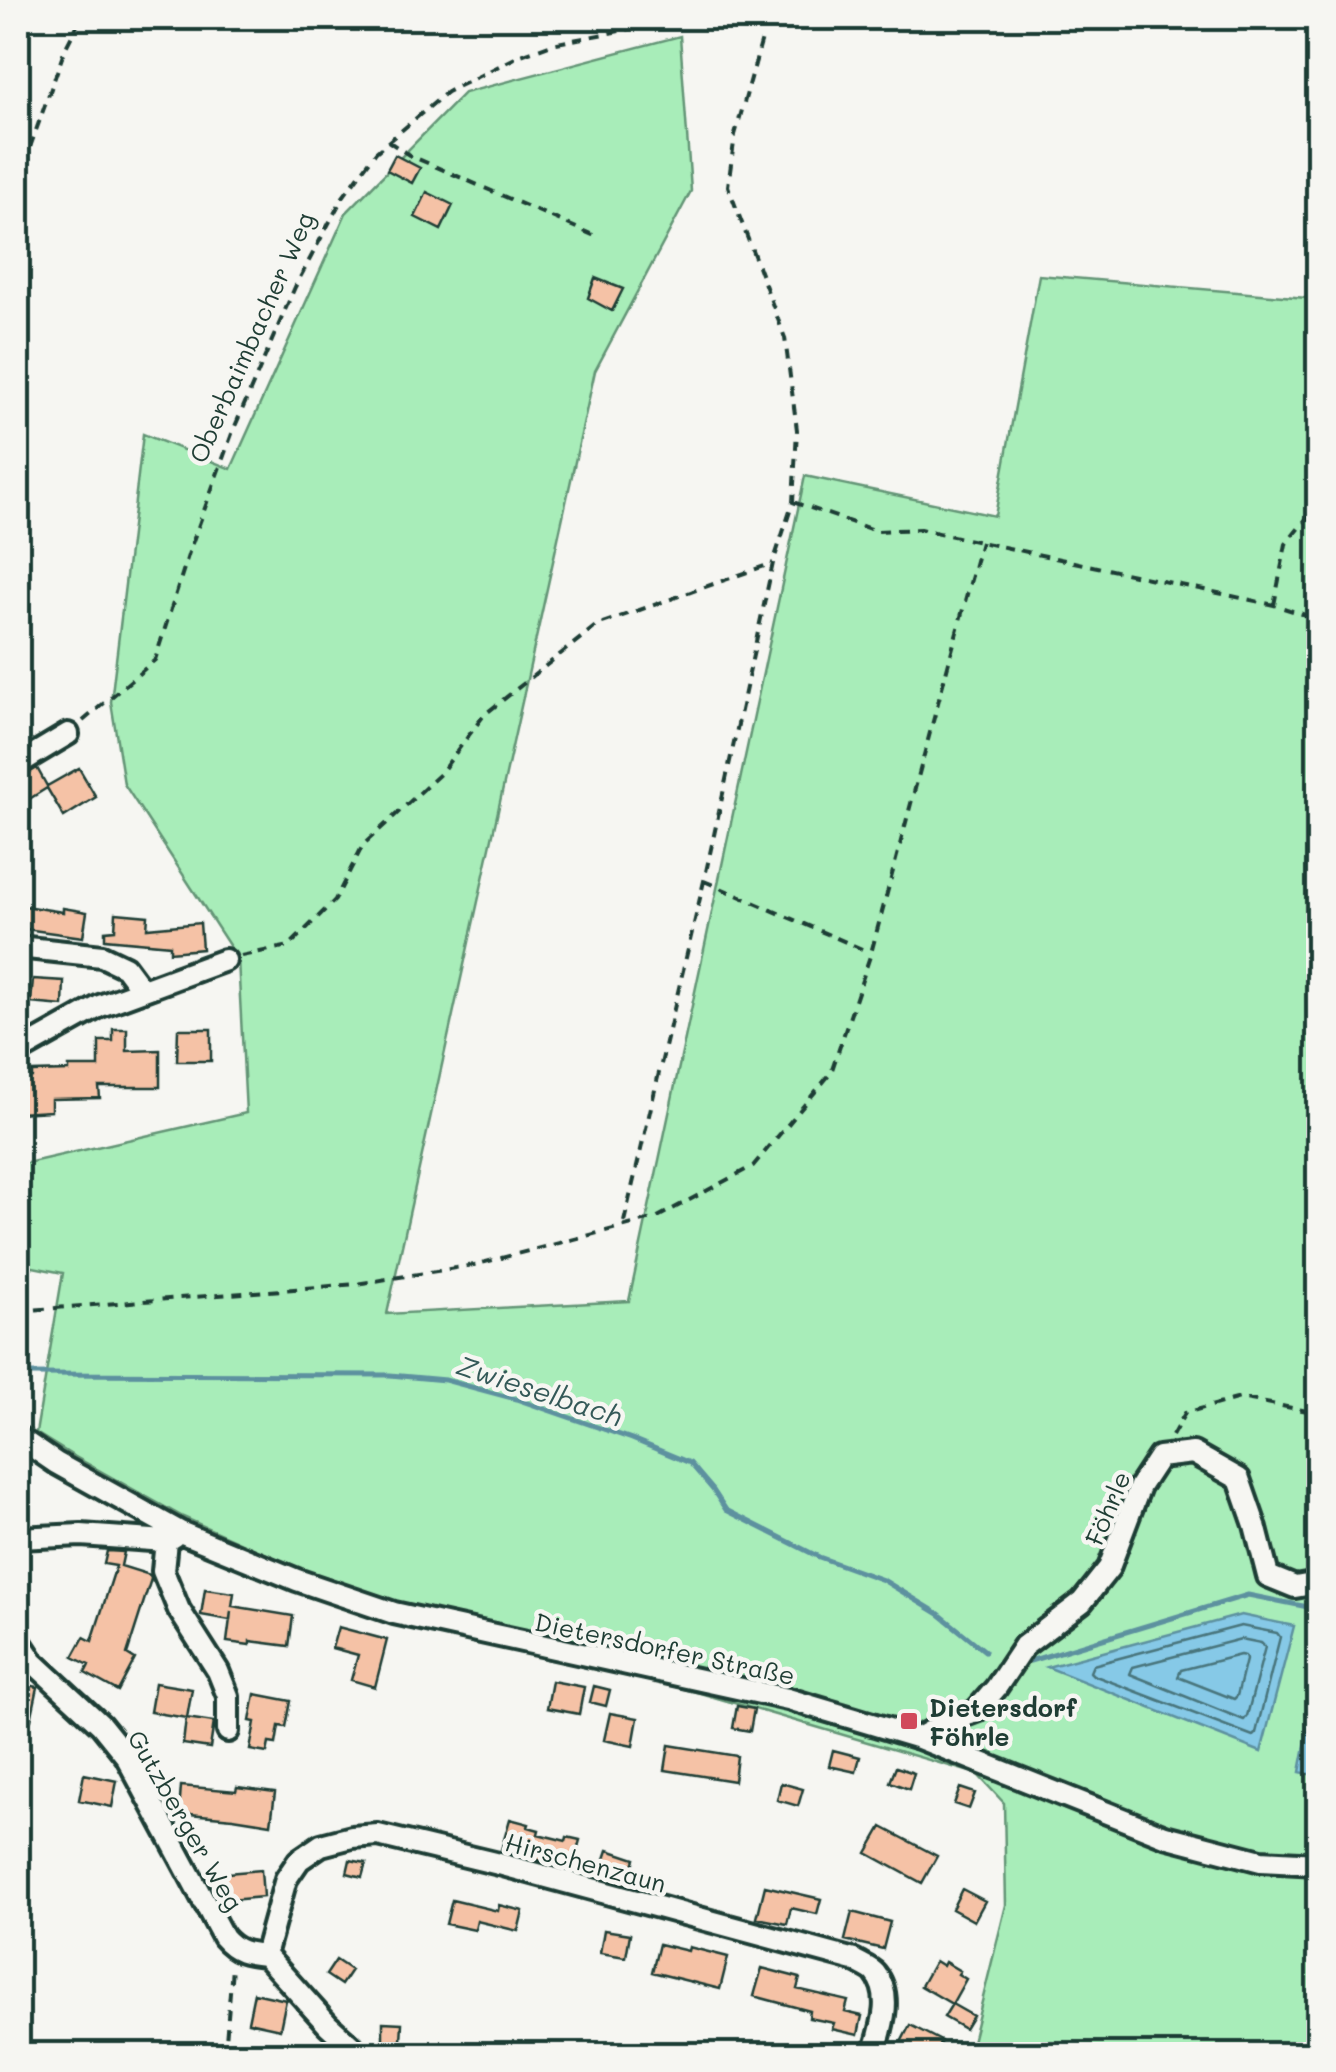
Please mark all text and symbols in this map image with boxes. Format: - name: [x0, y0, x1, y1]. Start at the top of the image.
- street label: Oberbaimbacher Weg: [181, 207, 321, 467]
- water label: Zwieselbach: [453, 1346, 627, 1434]
- street label: Föhrle: [1077, 1466, 1137, 1550]
- street label: Dietersdorfer Straße: [532, 1605, 798, 1691]
- place label: Dietersdorf Föhrle: [929, 1691, 1078, 1752]
- marker: Dietersdorf Föhrle: [898, 1710, 920, 1732]
- street label: Gutzberger Weg: [121, 1724, 251, 1916]
- street label: Hirschenzaun: [502, 1825, 670, 1899]

